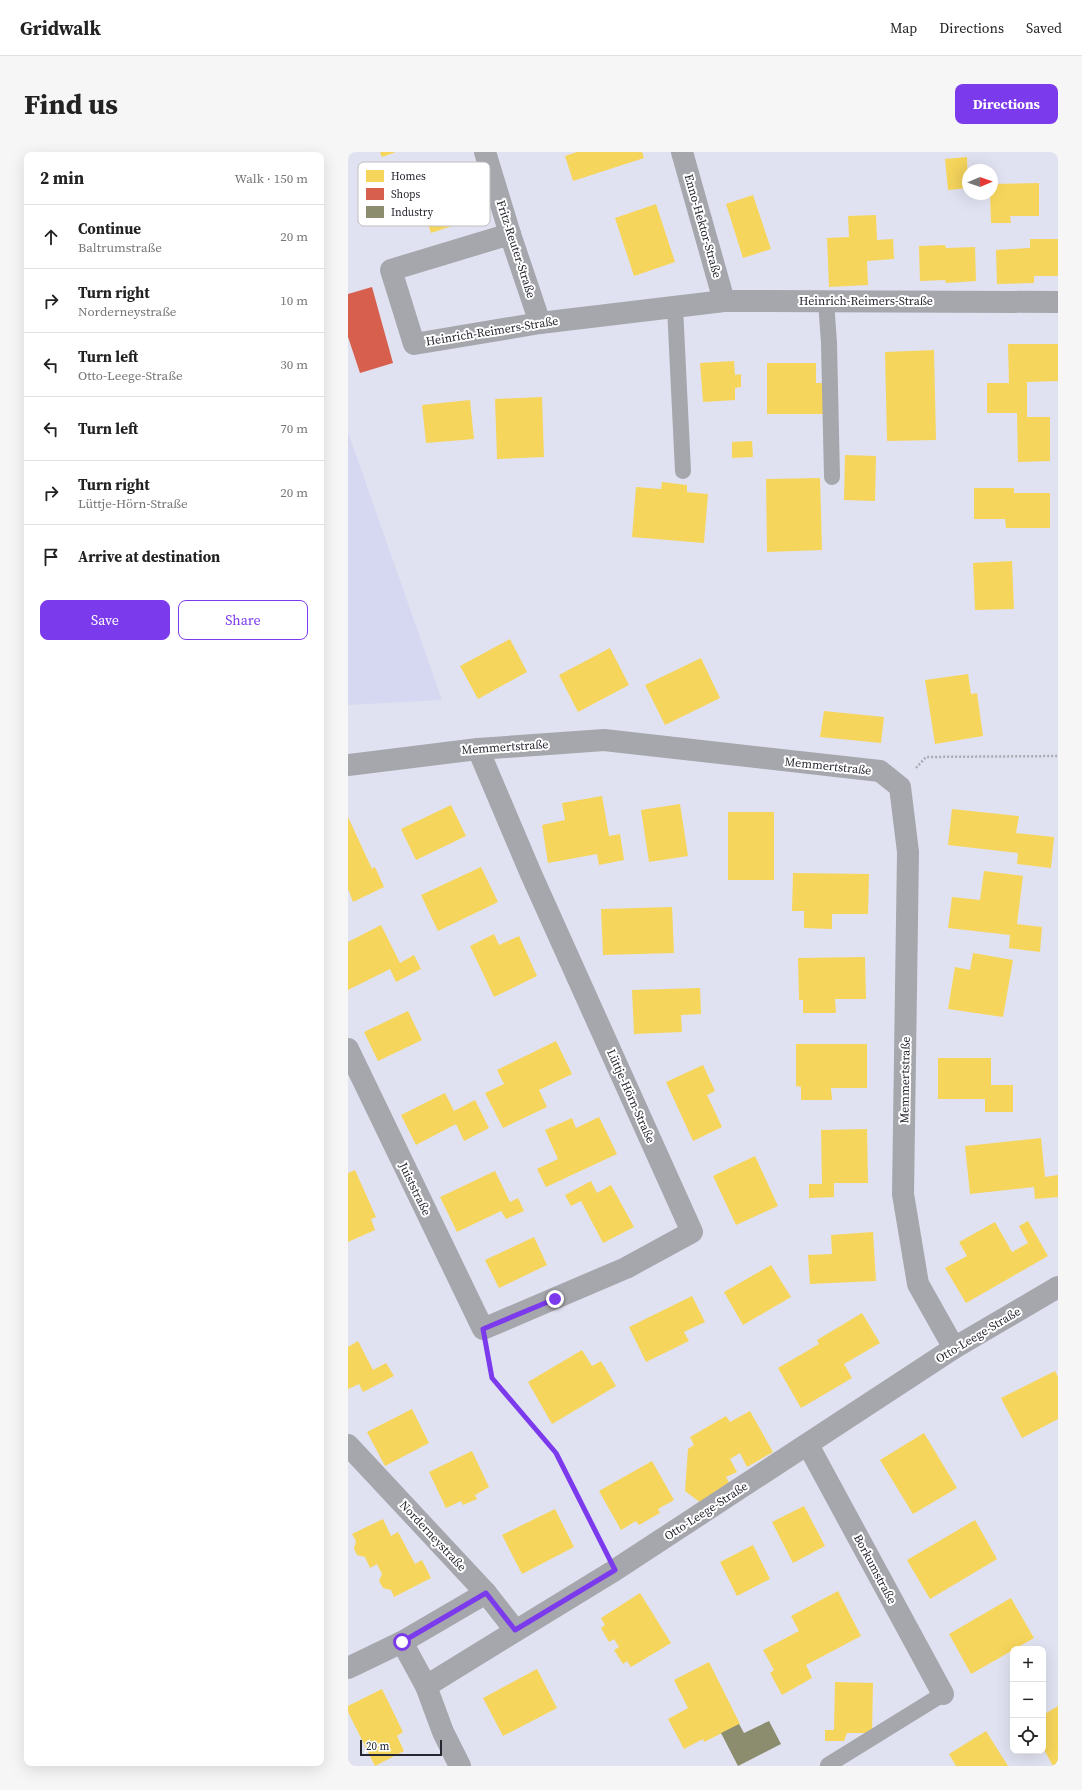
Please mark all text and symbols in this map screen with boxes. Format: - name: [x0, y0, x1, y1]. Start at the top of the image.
- text: Gridwalk: [20, 15, 101, 41]
- text: Map: [890, 18, 917, 38]
- text: Directions: [939, 18, 1004, 38]
- text: Saved: [1026, 18, 1062, 38]
- button: Directions: [955, 84, 1058, 124]
- text: Find us: [24, 85, 118, 123]
- legend: [358, 162, 490, 226]
- north arrow: [962, 164, 998, 200]
- text: 2 min: [40, 166, 84, 190]
- text: Homes: [391, 169, 426, 184]
- text: Walk · 150 m: [235, 170, 308, 187]
- street label: Enno-Hektor-Straße: [681, 172, 725, 280]
- text: Shops: [391, 187, 420, 202]
- street label: Fritz-Reuter-Straße: [493, 198, 539, 300]
- text: Industry: [391, 205, 433, 220]
- text: Continue: [78, 218, 141, 239]
- icon: ahead: [40, 226, 62, 248]
- text: 20 m: [280, 228, 308, 245]
- text: Baltrumstraße: [78, 239, 162, 256]
- text: Turn right: [78, 282, 150, 303]
- icon: right: [40, 290, 62, 312]
- text: 10 m: [280, 292, 308, 309]
- street label: Heinrich-Reimers-Straße: [799, 293, 933, 309]
- text: Norderneystraße: [78, 303, 176, 320]
- street label: Heinrich-Reimers-Straße: [425, 313, 559, 349]
- text: Turn left: [78, 346, 138, 367]
- icon: left: [40, 354, 62, 376]
- text: 30 m: [280, 356, 308, 373]
- text: Otto-Leege-Straße: [78, 367, 183, 384]
- icon: left: [40, 418, 62, 440]
- text: Turn left: [78, 418, 138, 439]
- text: 70 m: [280, 420, 308, 437]
- text: Turn right: [78, 474, 150, 495]
- icon: right: [40, 482, 62, 504]
- text: 20 m: [280, 484, 308, 501]
- text: Lüttje-Hörn-Straße: [78, 495, 188, 512]
- icon: arrive: [40, 546, 62, 568]
- text: Arrive at destination: [78, 546, 220, 567]
- button: Save: [40, 600, 170, 640]
- button: Share: [178, 600, 308, 640]
- street label: Memmertstraße: [461, 736, 549, 758]
- street label: Memmertstraße: [784, 753, 872, 779]
- street label: Memmertstraße: [896, 1036, 914, 1124]
- street label: Lüttje-Hörn-Straße: [603, 1047, 659, 1145]
- street label: Juiststraße: [395, 1159, 435, 1218]
- route end: [546, 1290, 564, 1308]
- street label: Otto-Leege-Straße: [933, 1303, 1023, 1367]
- street label: Otto-Leege-Straße: [661, 1478, 751, 1544]
- street label: Norderneystraße: [396, 1497, 470, 1575]
- street label: Borkumstraße: [850, 1531, 900, 1607]
- route start: [393, 1633, 411, 1651]
- map controls: [1010, 1646, 1046, 1754]
- button: +: [1010, 1646, 1046, 1682]
- button: −: [1010, 1682, 1046, 1718]
- button: locate: [1010, 1718, 1046, 1754]
- scale bar: [360, 1738, 442, 1757]
- text: 20 m: [366, 1739, 389, 1754]

